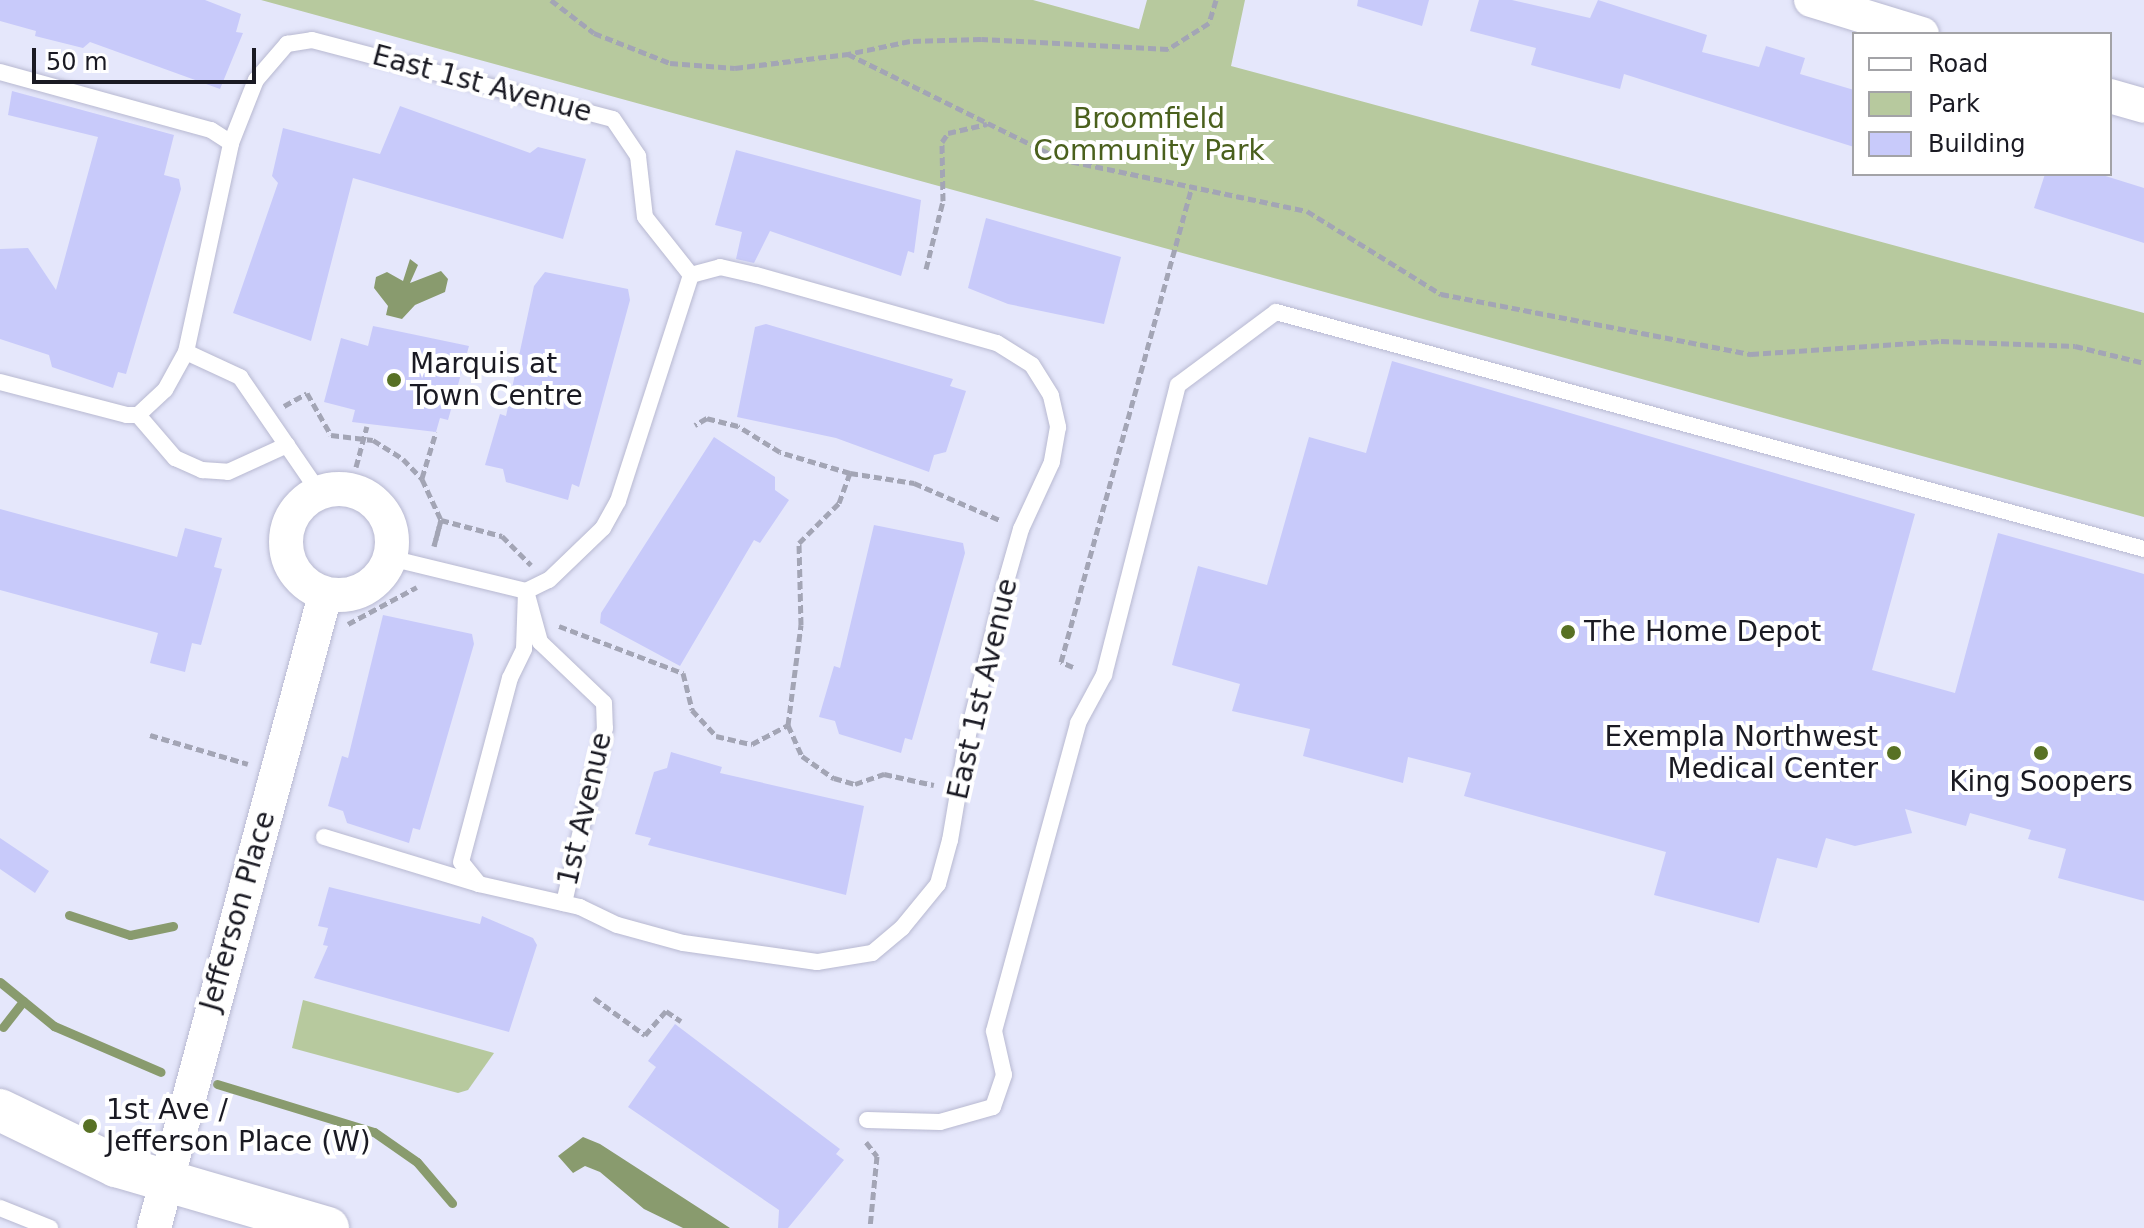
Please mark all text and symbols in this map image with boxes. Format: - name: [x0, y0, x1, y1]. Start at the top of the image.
- scale bar: [36, 32, 260, 82]
- legend: [1852, 32, 2112, 176]
- street label: East 1st Avenue: [369, 39, 595, 129]
- text: 50 m: [46, 48, 108, 76]
- text: Road: [1928, 50, 1988, 78]
- text: Park: [1928, 90, 1980, 118]
- park label: Broomfield Community Park: [1033, 102, 1265, 168]
- text: Building: [1928, 130, 2025, 158]
- place label: Marquis at Town Centre: [410, 347, 583, 413]
- marker: Marquis at Town Centre: [385, 371, 403, 389]
- street label: East 1st Avenue: [941, 575, 1025, 803]
- place label: The Home Depot: [1584, 615, 1821, 649]
- marker: The Home Depot: [1559, 623, 1577, 641]
- place label: Exempla Northwest Medical Center: [1604, 720, 1878, 786]
- street label: 1st Avenue: [551, 729, 619, 889]
- marker: Exempla Northwest Medical Center: [1885, 744, 1903, 762]
- marker: King Soopers: [2032, 744, 2050, 762]
- place label: King Soopers: [1949, 765, 2133, 799]
- street label: Jefferson Place: [193, 807, 283, 1015]
- place label: 1st Ave / Jefferson Place (W): [106, 1093, 371, 1159]
- marker: 1st Ave / Jefferson Place (W): [81, 1117, 99, 1135]

